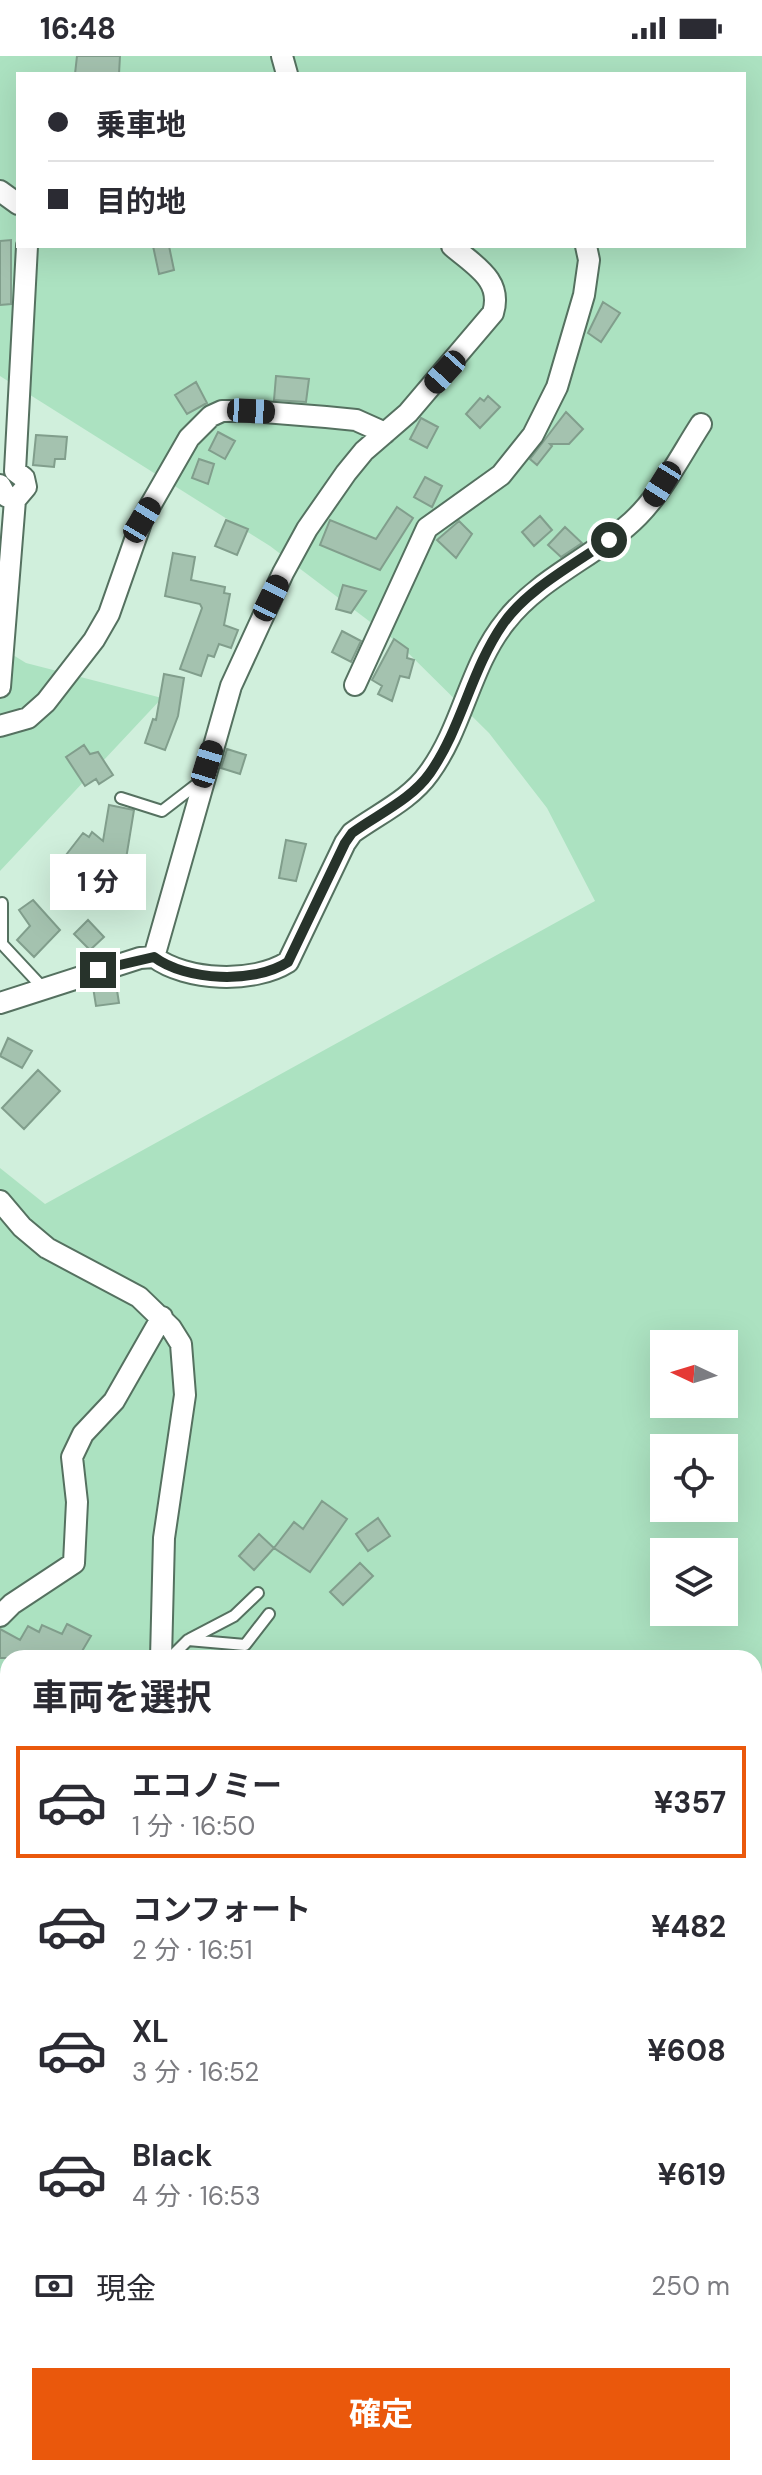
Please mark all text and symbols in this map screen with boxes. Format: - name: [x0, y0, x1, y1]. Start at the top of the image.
- text: 16:48: [40, 9, 116, 48]
- text: 乗車地: [96, 105, 186, 144]
- text: 目的地: [96, 182, 186, 221]
- car: [420, 346, 470, 398]
- car: [226, 398, 276, 424]
- car: [639, 457, 685, 511]
- car: [119, 493, 165, 547]
- route start: [591, 522, 627, 558]
- car: [250, 571, 292, 625]
- car: [189, 738, 225, 790]
- callout: 1 分: [50, 854, 146, 910]
- text: 1 分: [77, 865, 119, 899]
- route end: [80, 952, 116, 988]
- north arrow: [650, 1330, 738, 1418]
- map controls: [650, 1330, 738, 1626]
- button: locate: [650, 1434, 738, 1522]
- button: layers: [650, 1538, 738, 1626]
- text: 車両を選択: [32, 1674, 212, 1721]
- icon: car: [36, 1766, 108, 1838]
- text: エコノミー: [132, 1766, 282, 1805]
- text: ¥357: [654, 1783, 726, 1822]
- text: 1 分 · 16:50: [132, 1809, 255, 1843]
- icon: car: [36, 1890, 108, 1962]
- text: コンフォート: [132, 1890, 311, 1929]
- text: ¥482: [651, 1907, 726, 1946]
- text: 2 分 · 16:51: [132, 1933, 253, 1967]
- text: XL: [132, 2012, 169, 2051]
- icon: car: [36, 2014, 108, 2086]
- text: ¥608: [647, 2031, 726, 2070]
- text: 3 分 · 16:52: [132, 2055, 259, 2089]
- text: Black: [132, 2136, 212, 2175]
- icon: car: [36, 2138, 108, 2210]
- text: ¥619: [658, 2155, 726, 2194]
- text: 4 分 · 16:53: [132, 2179, 261, 2213]
- icon: cash: [32, 2264, 76, 2308]
- text: 現金: [96, 2269, 156, 2308]
- text: 250 m: [651, 2269, 730, 2303]
- button: 確定: [32, 2368, 730, 2460]

